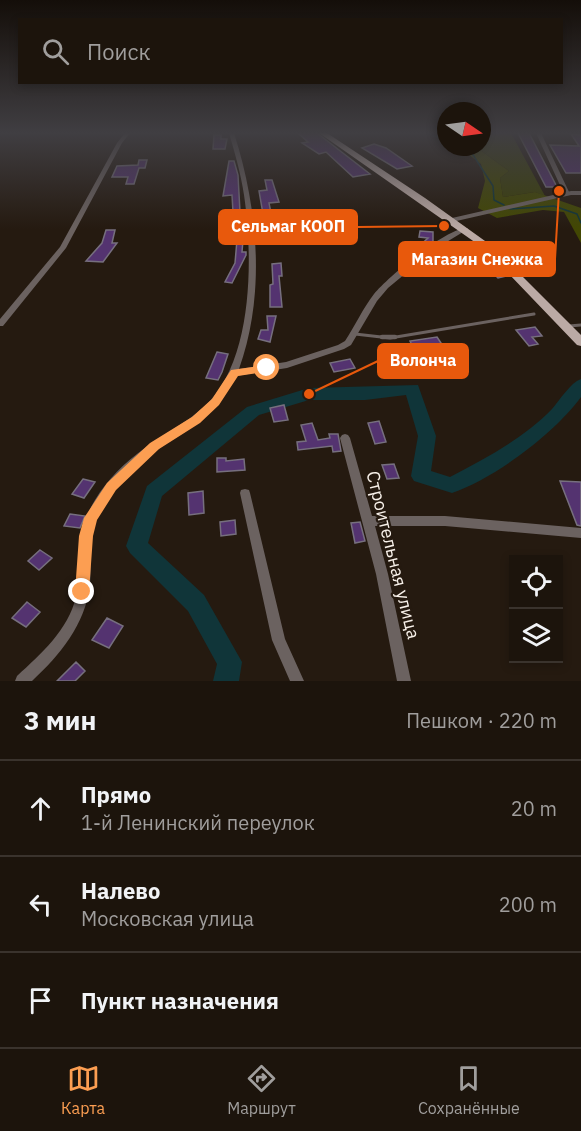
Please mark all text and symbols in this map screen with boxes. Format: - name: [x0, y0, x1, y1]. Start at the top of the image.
- search box: [18, 18, 563, 84]
- icon: search: [39, 35, 72, 68]
- text: Поиск: [87, 37, 151, 66]
- north arrow: [437, 102, 491, 156]
- callout: Сельмаг КООП: [219, 210, 357, 244]
- text: Сельмаг КООП: [231, 216, 345, 236]
- callout: Магазин Снежка: [399, 242, 555, 276]
- text: Магазин Снежка: [411, 249, 543, 269]
- callout: Волонча: [378, 344, 468, 378]
- text: Волонча: [390, 350, 456, 370]
- route start: [253, 354, 279, 380]
- street label: Строительная улица: [361, 468, 426, 642]
- map controls: [509, 555, 563, 663]
- button: locate: [509, 555, 563, 609]
- route end: [68, 578, 94, 604]
- button: layers: [509, 609, 563, 663]
- text: 3 мин: [24, 703, 96, 737]
- text: Пешком · 220 m: [406, 707, 557, 734]
- text: Прямо: [81, 780, 151, 809]
- icon: ahead: [24, 792, 57, 825]
- text: 20 m: [511, 795, 557, 822]
- text: 1-й Ленинский переулок: [81, 809, 315, 836]
- text: Налево: [81, 876, 160, 905]
- icon: left: [24, 888, 57, 921]
- text: 200 m: [499, 891, 557, 918]
- text: Московская улица: [81, 905, 254, 932]
- icon: arrive: [24, 984, 57, 1017]
- text: Пункт назначения: [81, 986, 279, 1015]
- tab: Карта: [61, 1062, 105, 1118]
- tab: Маршрут: [227, 1062, 296, 1118]
- tab: Сохранённые: [418, 1062, 520, 1118]

